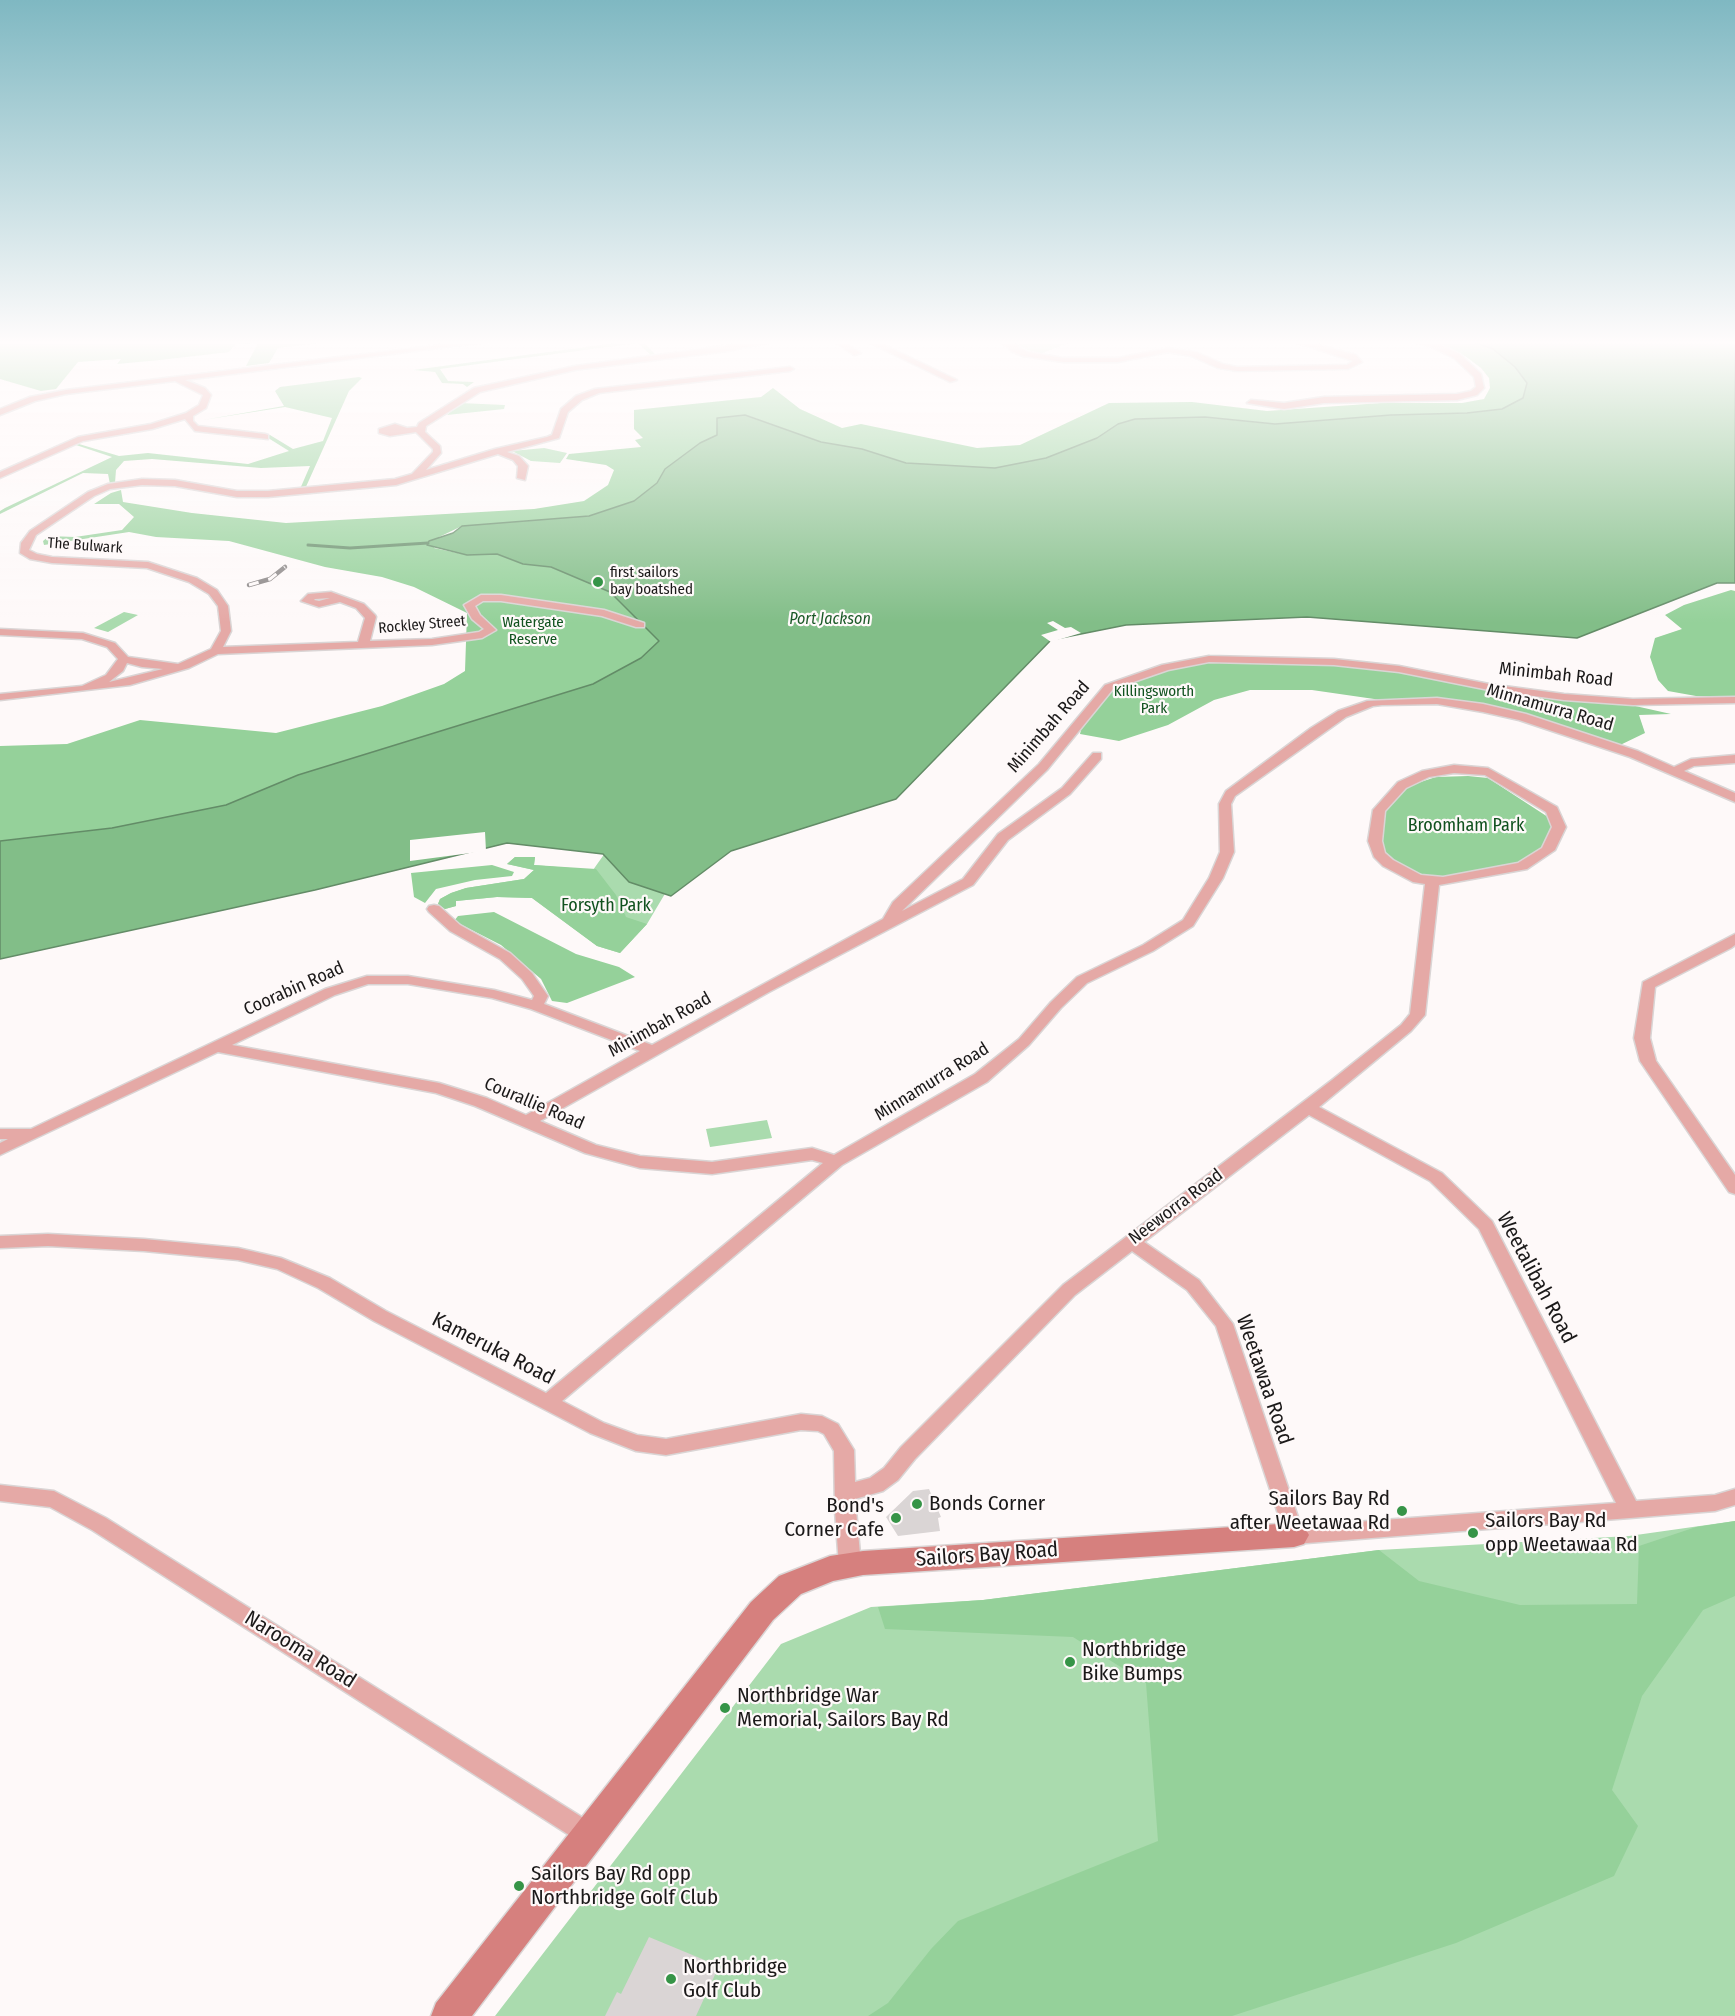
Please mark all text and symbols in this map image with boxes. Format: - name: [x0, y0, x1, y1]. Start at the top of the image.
- street label: The Bulwark: [47, 534, 123, 558]
- place label: first sailors bay boatshed: [610, 564, 693, 599]
- marker: first sailors bay boatshed: [591, 575, 605, 589]
- water label: Port Jackson: [789, 610, 871, 630]
- street label: Rockley Street: [378, 612, 466, 638]
- park label: Watergate Reserve: [502, 614, 564, 649]
- street label: Minimbah Road: [1498, 658, 1614, 692]
- street label: Minimbah Road: [1003, 677, 1095, 777]
- street label: Minnamurra Road: [1484, 680, 1616, 736]
- park label: Killingsworth Park: [1114, 683, 1194, 718]
- park label: Broomham Park: [1408, 815, 1524, 837]
- park label: Forsyth Park: [561, 895, 651, 917]
- street label: Coorabin Road: [241, 957, 347, 1021]
- street label: Minimbah Road: [605, 988, 715, 1062]
- street label: Minnamurra Road: [871, 1038, 993, 1126]
- street label: Courallie Road: [481, 1073, 587, 1135]
- street label: Neeworra Road: [1125, 1165, 1227, 1249]
- street label: Weetalibah Road: [1491, 1208, 1581, 1348]
- street label: Kameruka Road: [427, 1307, 559, 1391]
- street label: Weetawaa Road: [1230, 1312, 1298, 1448]
- place label: Sailors Bay Rd after Weetawaa Rd: [1230, 1486, 1390, 1536]
- place label: Bonds Corner: [929, 1491, 1045, 1517]
- place label: Bond's Corner Cafe: [784, 1493, 884, 1543]
- marker: Bonds Corner: [910, 1497, 924, 1511]
- marker: Sailors Bay Rd after Weetawaa Rd: [1395, 1504, 1409, 1518]
- place label: Sailors Bay Rd opp Weetawaa Rd: [1485, 1508, 1638, 1558]
- marker: Bond's Corner Cafe: [889, 1511, 903, 1525]
- marker: Sailors Bay Rd opp Weetawaa Rd: [1466, 1526, 1480, 1540]
- street label: Sailors Bay Road: [915, 1537, 1059, 1573]
- street label: Narooma Road: [240, 1606, 360, 1694]
- place label: Northbridge Bike Bumps: [1082, 1637, 1186, 1687]
- marker: Northbridge Bike Bumps: [1063, 1655, 1077, 1669]
- place label: Northbridge War Memorial, Sailors Bay Rd: [737, 1683, 949, 1733]
- marker: Northbridge War Memorial, Sailors Bay Rd: [718, 1701, 732, 1715]
- place label: Sailors Bay Rd opp Northbridge Golf Club: [531, 1861, 718, 1911]
- marker: Sailors Bay Rd opp Northbridge Golf Club: [512, 1879, 526, 1893]
- place label: Northbridge Golf Club: [683, 1954, 787, 2004]
- marker: Northbridge Golf Club: [664, 1972, 678, 1986]

